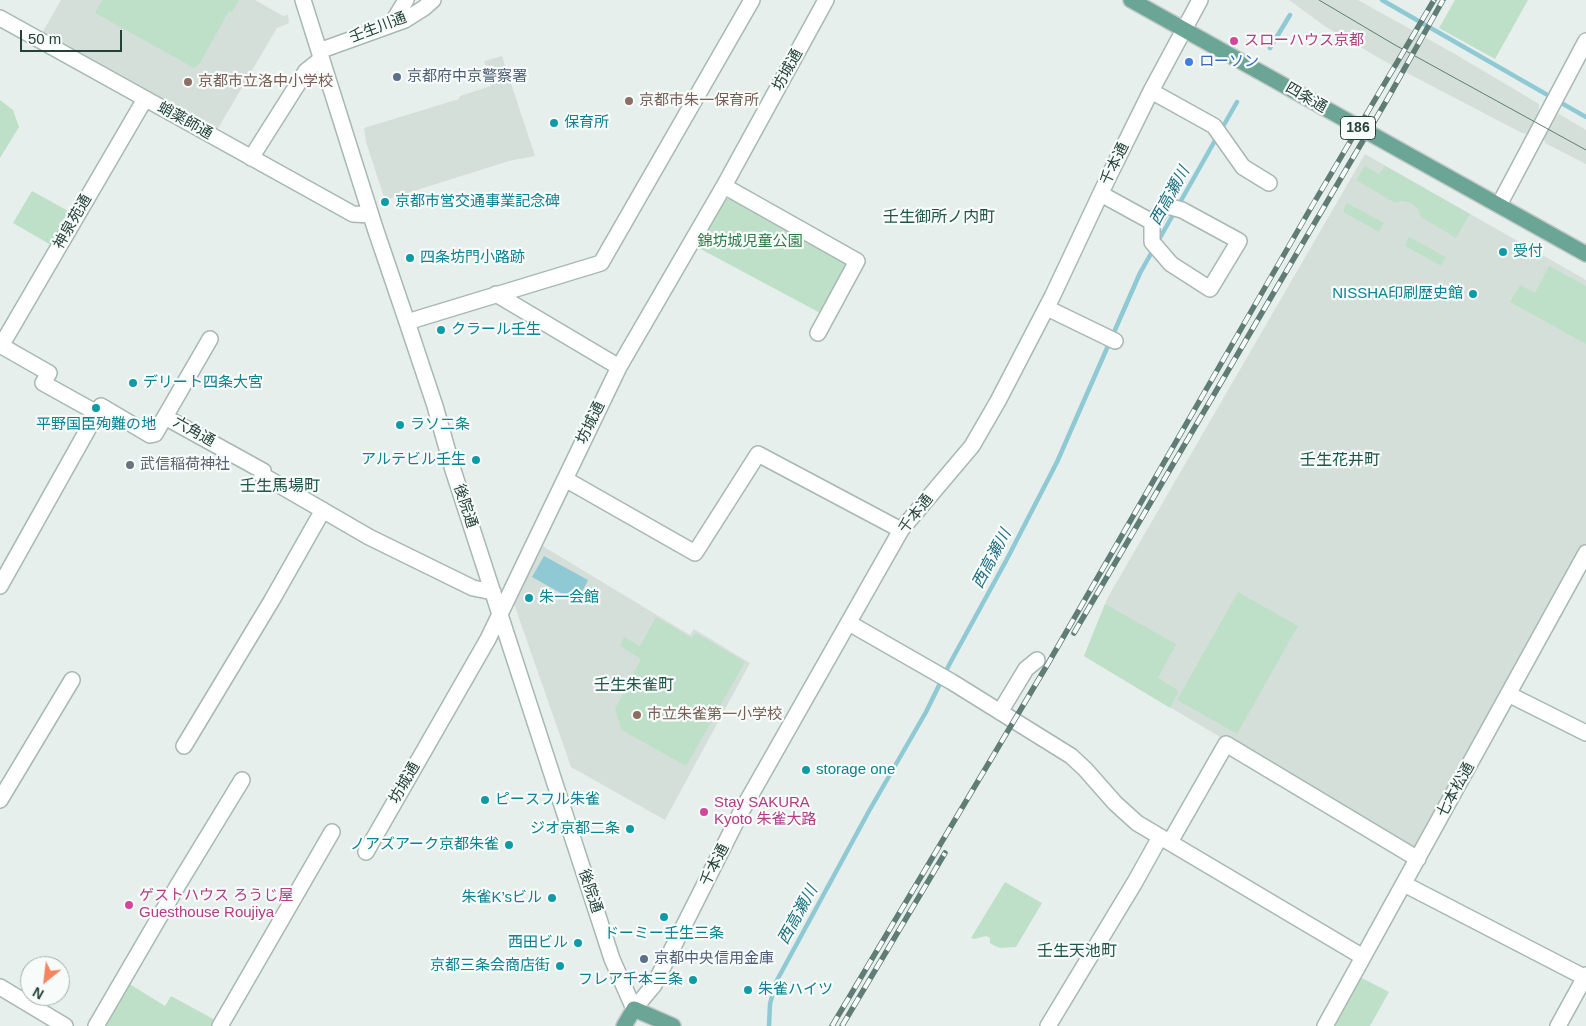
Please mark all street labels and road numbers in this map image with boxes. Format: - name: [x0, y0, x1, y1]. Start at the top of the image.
- street label: 壬生川通: [347, 9, 409, 47]
- street label: 坊城通: [769, 46, 807, 94]
- street label: 四条通: [1282, 79, 1330, 117]
- street label: 蛸薬師通: [154, 99, 216, 143]
- road number: 186: [1340, 116, 1376, 140]
- street label: 千本通: [1097, 140, 1133, 188]
- street label: 神泉苑通: [50, 192, 96, 252]
- street label: 坊城通: [573, 399, 609, 447]
- street label: 六角通: [170, 413, 218, 451]
- street label: 後院通: [449, 482, 481, 530]
- street label: 千本通: [895, 491, 937, 537]
- street label: 坊城通: [386, 759, 424, 807]
- street label: 七本松通: [1434, 759, 1478, 821]
- street label: 千本通: [697, 841, 733, 889]
- street label: 後院通: [574, 867, 606, 915]

